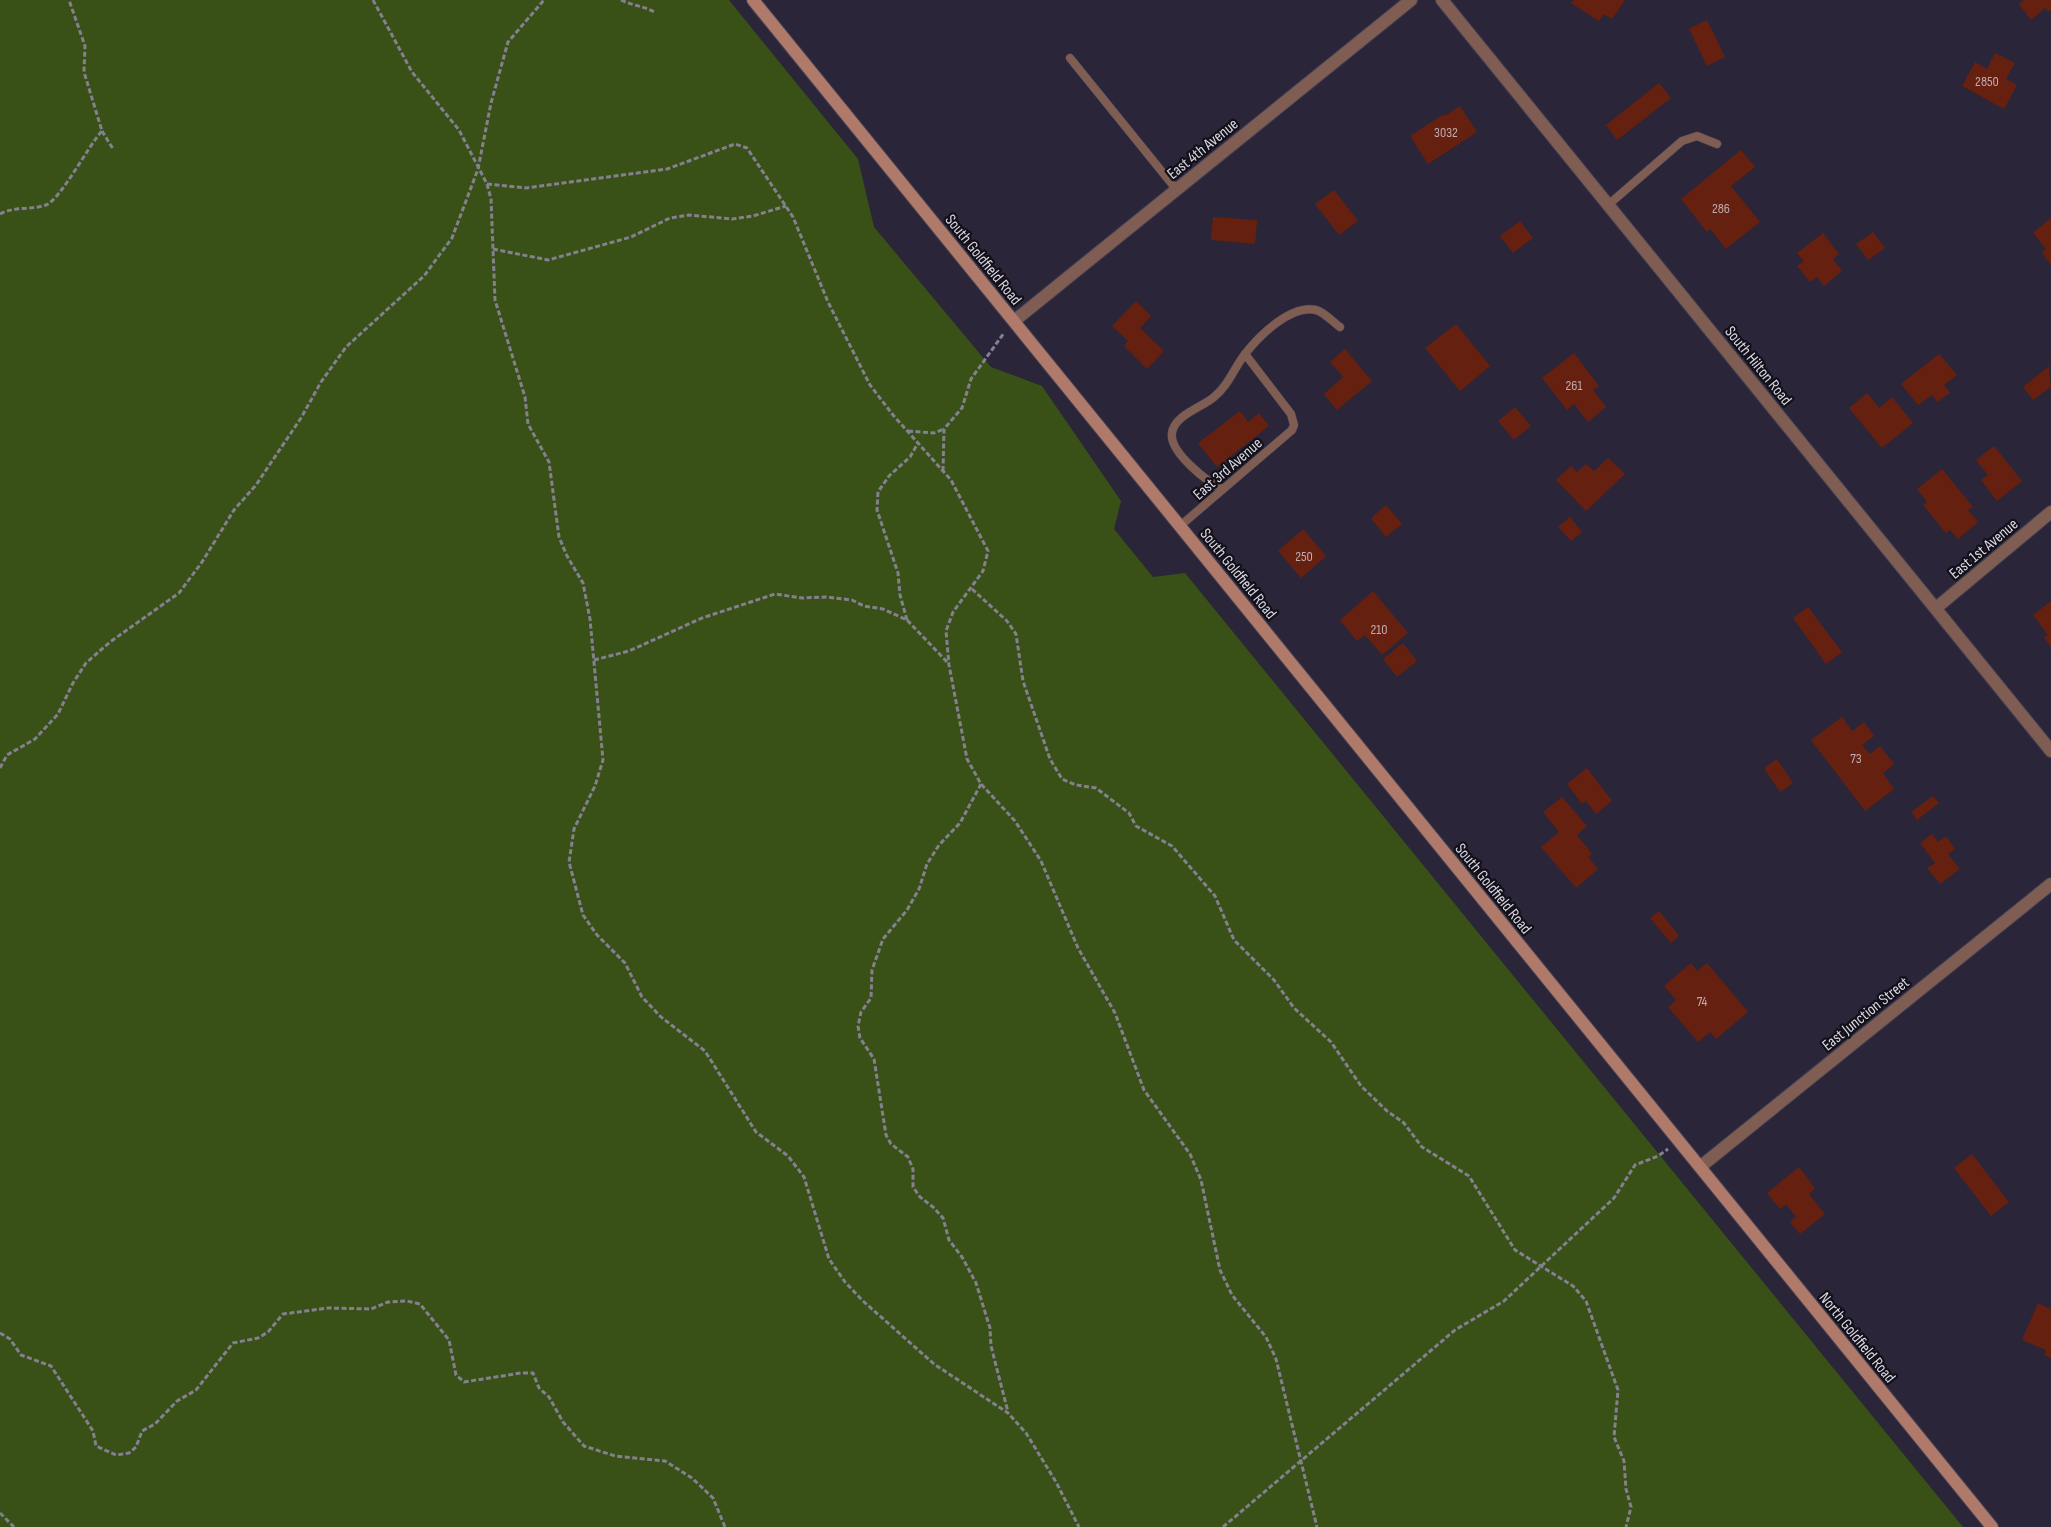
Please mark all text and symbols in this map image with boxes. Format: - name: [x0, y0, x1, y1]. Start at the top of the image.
- house number: 2850: [1975, 73, 1999, 90]
- street label: East 4th Avenue: [1164, 115, 1242, 184]
- house number: 3032: [1434, 124, 1458, 141]
- house number: 286: [1712, 200, 1730, 217]
- street label: South Goldfield Road: [941, 211, 1025, 309]
- street label: South Hilton Road: [1720, 323, 1795, 409]
- house number: 261: [1566, 377, 1582, 394]
- street label: East 3rd Avenue: [1190, 434, 1266, 504]
- street label: East 1st Avenue: [1946, 515, 2022, 583]
- street label: South Goldfield Road: [1196, 525, 1280, 623]
- house number: 250: [1295, 548, 1313, 565]
- house number: 210: [1371, 621, 1387, 638]
- house number: 73: [1850, 750, 1862, 767]
- street label: South Goldfield Road: [1451, 840, 1535, 938]
- street label: East Junction Street: [1819, 973, 1913, 1055]
- house number: 74: [1697, 993, 1708, 1010]
- street label: North Goldfield Road: [1815, 1289, 1899, 1387]

